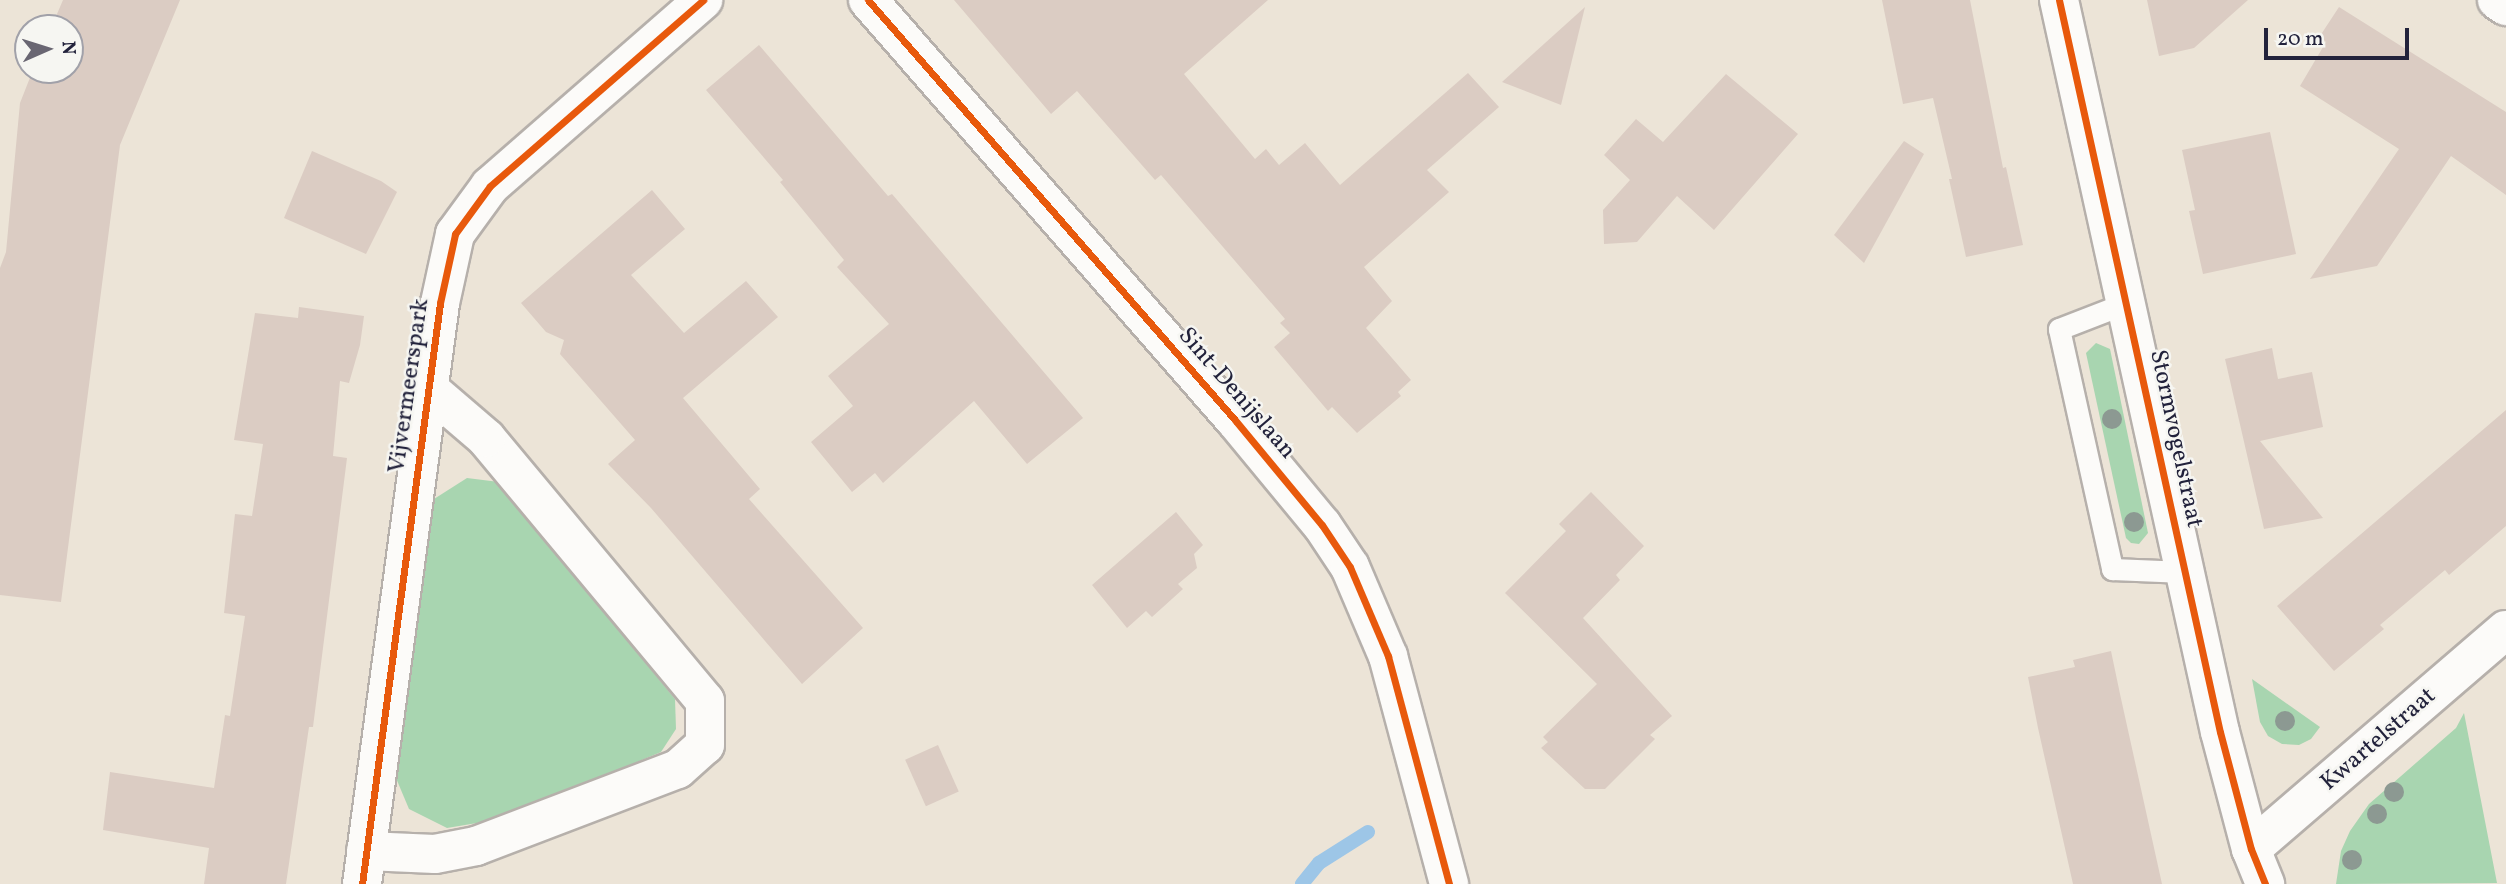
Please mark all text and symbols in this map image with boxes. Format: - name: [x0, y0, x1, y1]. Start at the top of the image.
- north arrow: [14, 14, 84, 84]
- scale bar: [2268, 14, 2413, 58]
- text: 20 m: [2277, 25, 2323, 54]
- text: N: [55, 40, 81, 56]
- street label: Vijvermeerspark: [383, 297, 437, 475]
- street label: Sint-Denijslaan: [1171, 322, 1301, 466]
- street label: Stormvogelstraat: [2142, 347, 2208, 531]
- street label: Kwartelstraat: [2316, 682, 2442, 798]

